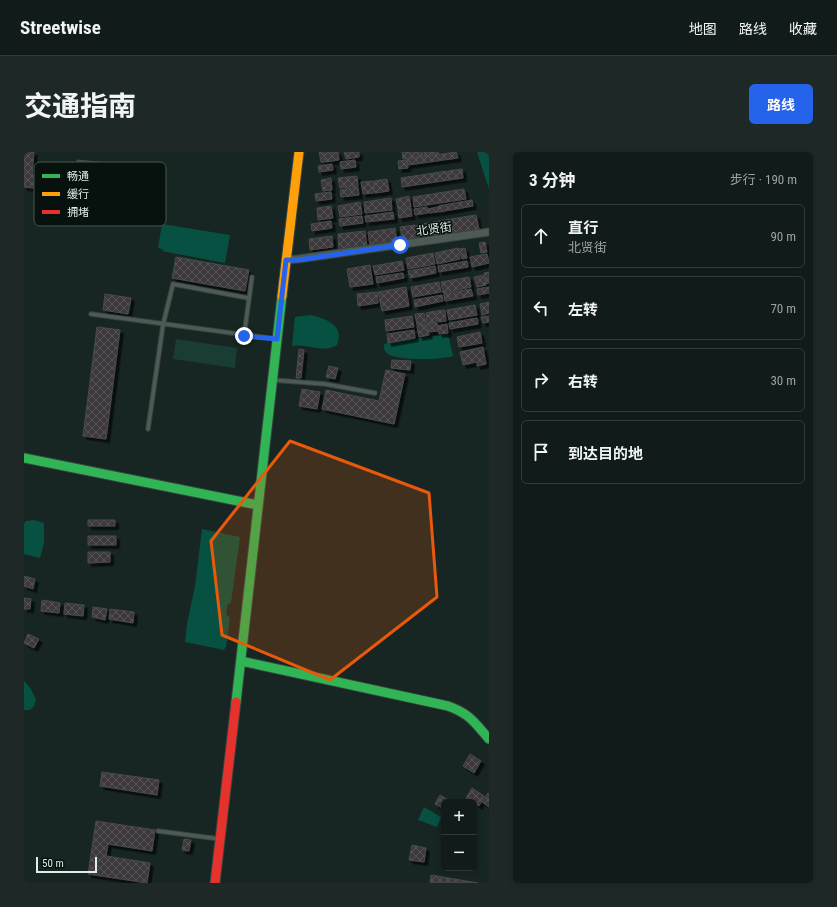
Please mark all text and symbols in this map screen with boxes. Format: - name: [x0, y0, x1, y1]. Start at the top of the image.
- text: Streetwise: [20, 16, 101, 39]
- text: 地图: [689, 21, 717, 37]
- text: 路线: [739, 21, 767, 37]
- text: 收藏: [789, 21, 817, 37]
- button: 路线: [749, 84, 813, 124]
- text: 交通指南: [24, 90, 136, 123]
- legend: [34, 162, 166, 226]
- text: 畅通: [67, 170, 89, 183]
- text: 3 分钟: [529, 170, 576, 190]
- text: 步行 · 190 m: [730, 172, 797, 187]
- text: 缓行: [67, 188, 89, 201]
- text: 拥堵: [67, 206, 89, 219]
- text: 直行: [568, 219, 598, 237]
- street label: 北贤街: [415, 220, 453, 238]
- icon: ahead: [530, 225, 552, 247]
- text: 90 m: [770, 229, 796, 244]
- route start: [391, 236, 409, 254]
- text: 北贤街: [568, 240, 607, 255]
- icon: left: [530, 297, 552, 319]
- text: 左转: [568, 301, 598, 319]
- text: 70 m: [770, 301, 796, 316]
- route end: [235, 327, 253, 345]
- icon: right: [530, 369, 552, 391]
- text: 右转: [568, 373, 598, 391]
- text: 30 m: [770, 373, 796, 388]
- icon: arrive: [530, 441, 552, 463]
- text: 到达目的地: [568, 445, 643, 463]
- map controls: [441, 799, 477, 871]
- button: +: [441, 799, 477, 835]
- button: −: [441, 835, 477, 871]
- scale bar: [36, 855, 97, 874]
- text: 50 m: [42, 857, 64, 870]

